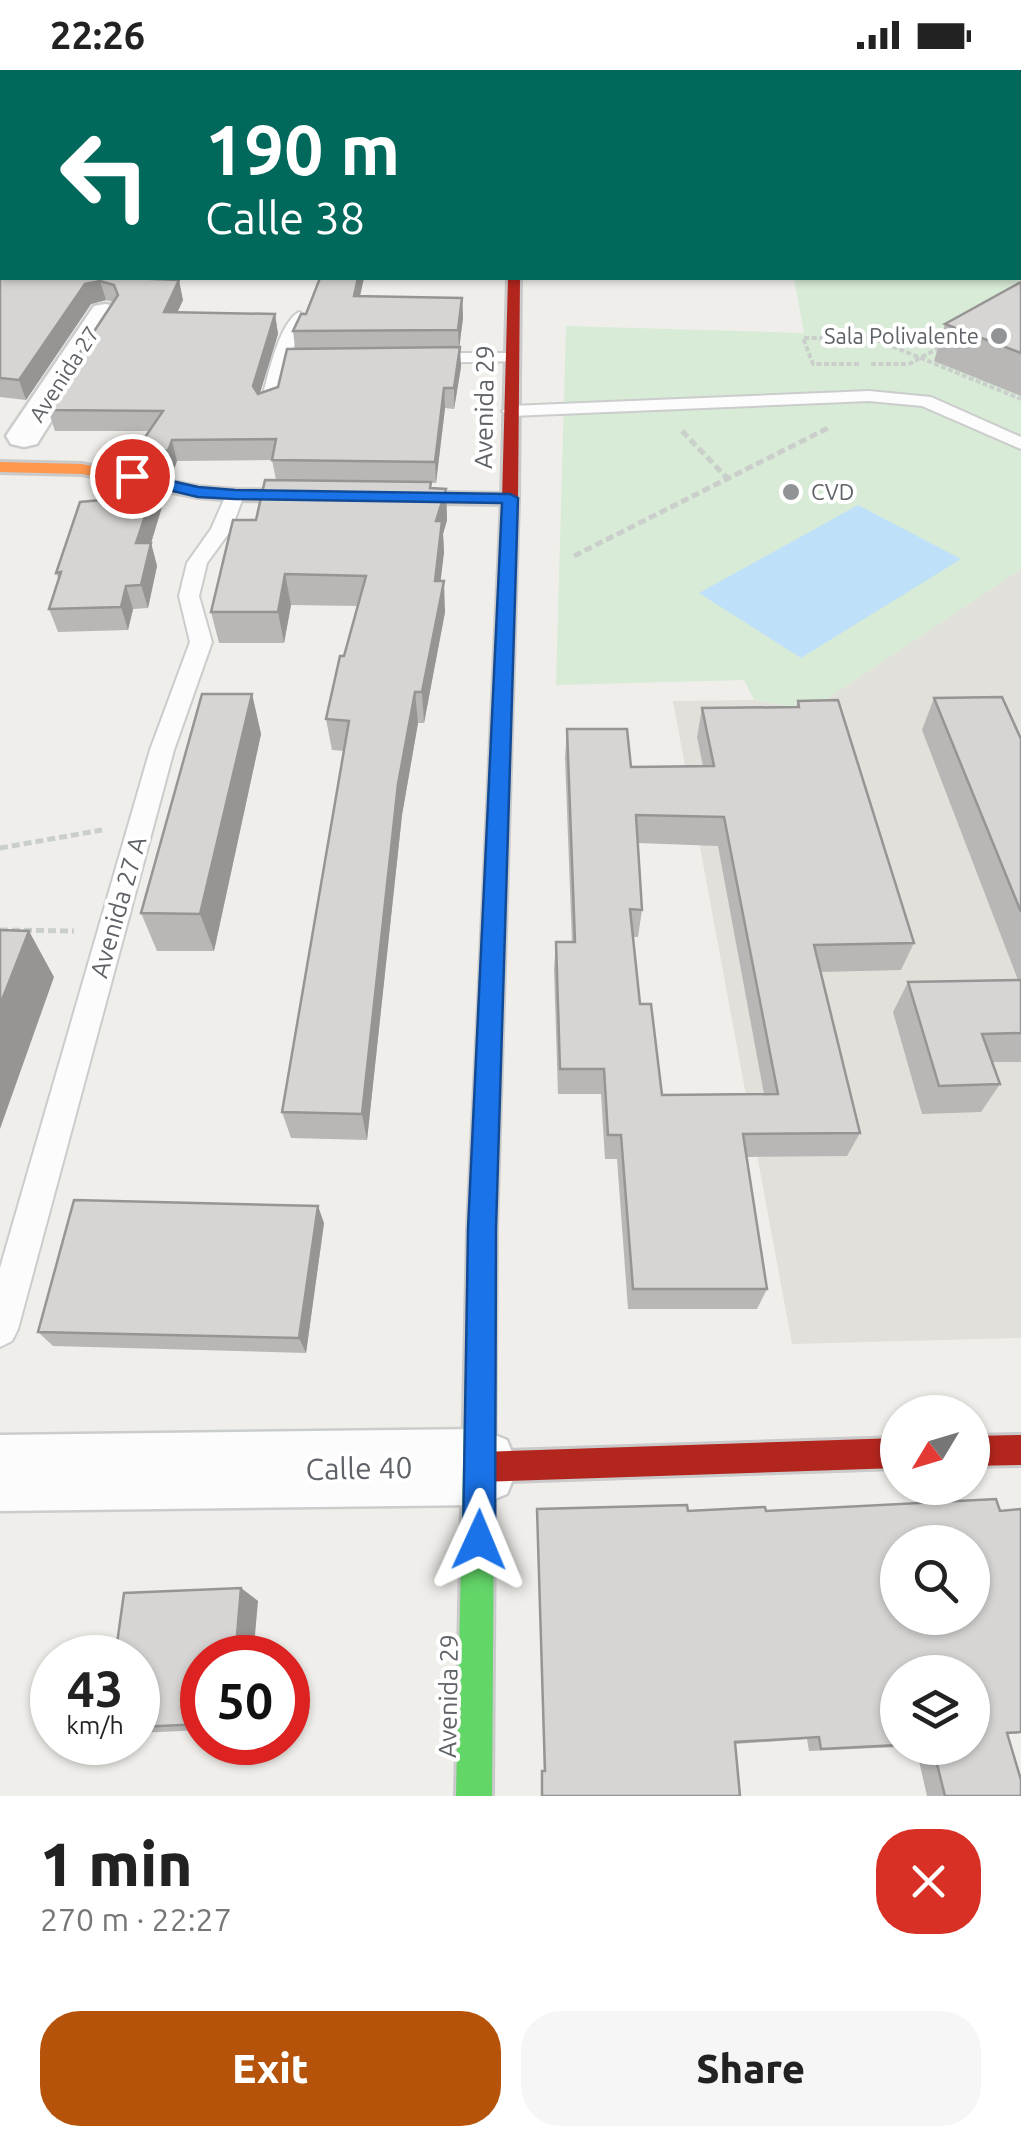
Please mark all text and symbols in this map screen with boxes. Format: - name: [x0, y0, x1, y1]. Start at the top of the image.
- text: 22:26: [50, 14, 145, 56]
- icon: left: [40, 110, 170, 240]
- text: 190 m: [205, 110, 400, 188]
- text: Calle 38: [205, 192, 365, 243]
- street label: Avenida 27: [23, 321, 104, 426]
- place label: Sala Polivalente: [824, 323, 979, 348]
- marker: Sala Polivalente: [988, 325, 1010, 347]
- street label: Avenida 29: [469, 345, 499, 469]
- pin: [90, 434, 175, 519]
- icon: arrive: [105, 449, 160, 504]
- place label: CVD: [811, 479, 854, 504]
- marker: CVD: [780, 481, 802, 503]
- street label: Avenida 27 A: [84, 833, 152, 981]
- north arrow: [880, 1395, 990, 1505]
- map controls: [880, 1395, 990, 1765]
- street label: Calle 40: [305, 1450, 413, 1486]
- position arrow: [427, 1488, 531, 1592]
- button: search: [880, 1525, 990, 1635]
- street label: Avenida 29: [433, 1634, 463, 1758]
- speed limit sign: 50: [180, 1635, 310, 1765]
- button: layers: [880, 1655, 990, 1765]
- text: 43: [67, 1660, 123, 1716]
- text: km/h: [66, 1711, 124, 1739]
- button: close: [876, 1829, 981, 1934]
- text: 1 min: [40, 1830, 193, 1897]
- text: 270 m · 22:27: [40, 1901, 232, 1937]
- button: Exit: [40, 2011, 501, 2126]
- button: Share: [521, 2011, 981, 2126]

